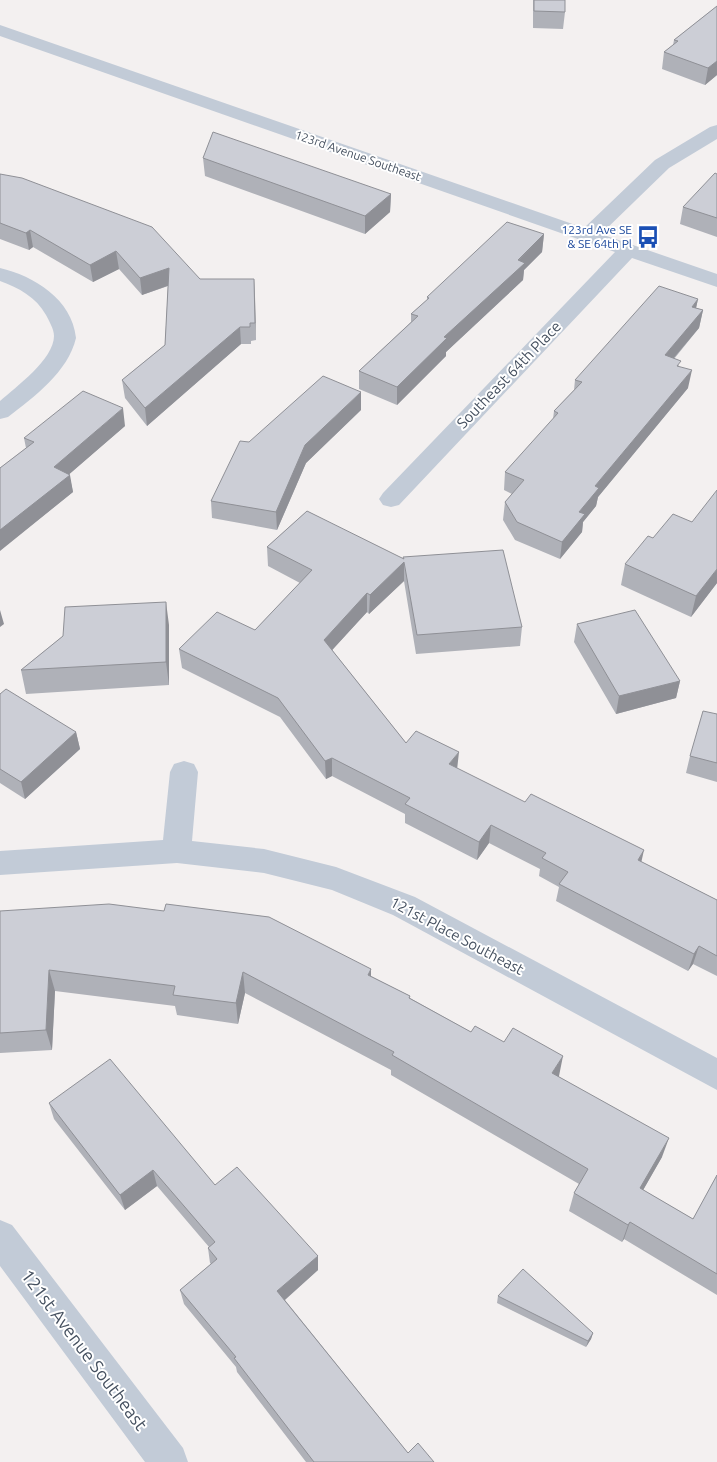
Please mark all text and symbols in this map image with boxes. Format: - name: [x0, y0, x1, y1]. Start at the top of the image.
- street label: 123rd Avenue Southeast: [294, 128, 423, 183]
- place label: 123rd Ave SE & SE 64th Pl: [562, 223, 632, 250]
- bus stop icon: 123rd Ave SE & SE 64th Pl: [635, 224, 661, 250]
- street label: Southeast 64th Place: [453, 318, 564, 432]
- street label: 121st Place Southeast: [388, 893, 527, 978]
- street label: 121st Avenue Southeast: [18, 1265, 152, 1434]

